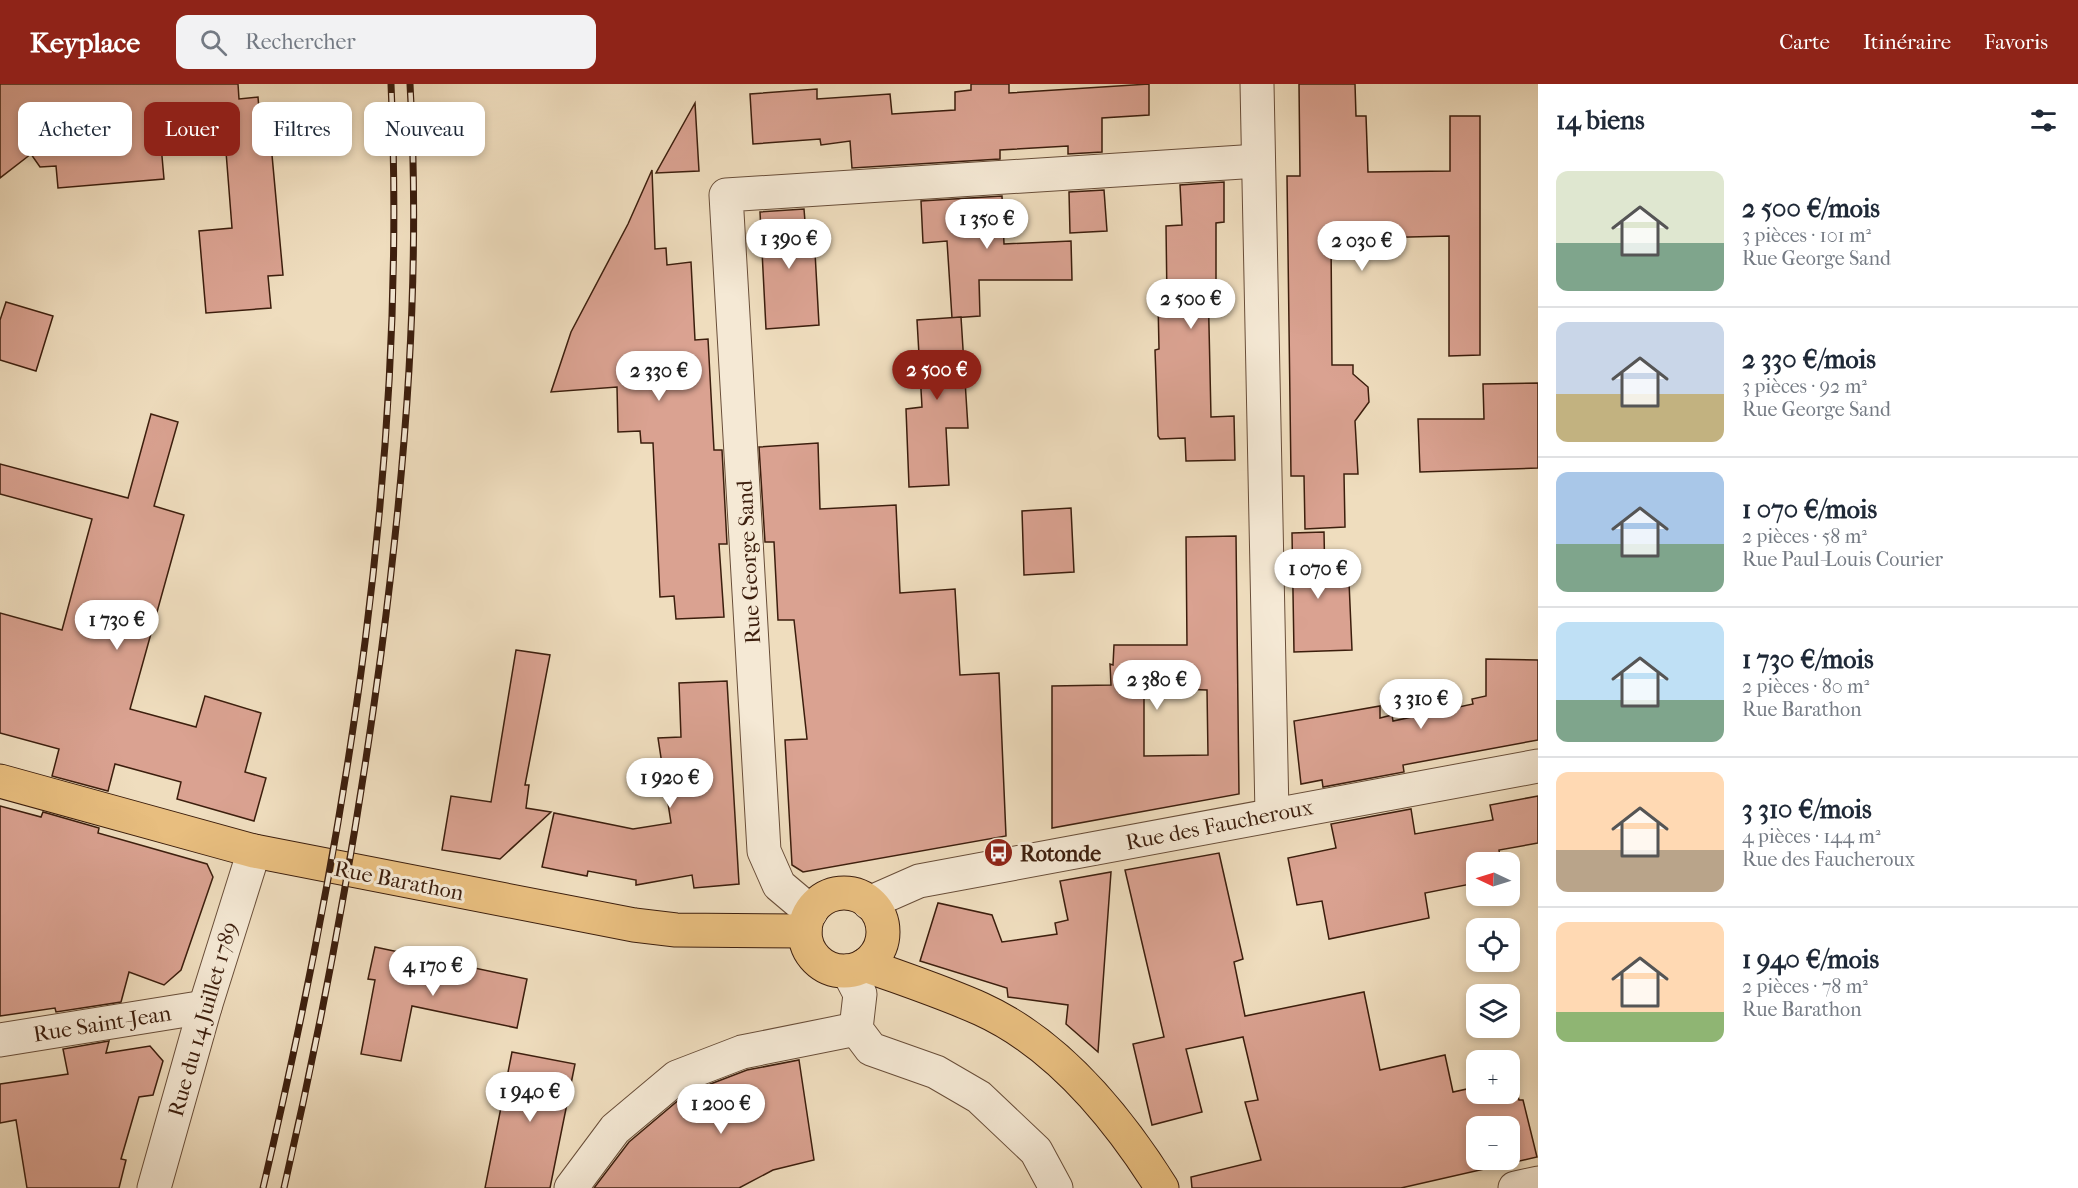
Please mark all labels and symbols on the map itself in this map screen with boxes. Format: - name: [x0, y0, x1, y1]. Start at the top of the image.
- pin: 1 350 €: [932, 199, 1042, 250]
- pin: 1 390 €: [734, 219, 844, 270]
- pin: 2 030 €: [1307, 221, 1417, 272]
- pin: 2 500 €: [1136, 279, 1246, 330]
- pin: 2 500 €: [882, 350, 992, 401]
- pin: 2 330 €: [604, 351, 714, 402]
- street label: Rue George Sand: [732, 478, 766, 644]
- pin: 1 070 €: [1263, 549, 1373, 600]
- pin: 1 730 €: [62, 600, 172, 651]
- pin: 2 380 €: [1102, 660, 1212, 711]
- pin: 3 310 €: [1366, 679, 1476, 730]
- pin: 1 920 €: [615, 758, 725, 809]
- street label: Rue des Faucheroux: [1123, 794, 1316, 856]
- bus stop icon: Rotonde: [983, 837, 1015, 869]
- place label: Rotonde: [1020, 841, 1101, 867]
- north arrow: [1466, 852, 1520, 906]
- street label: Rue Barathon: [332, 856, 466, 906]
- street label: Rue du 14 Juillet 1789: [163, 919, 243, 1120]
- pin: 4 170 €: [378, 946, 488, 997]
- street label: Rue Saint-Jean: [31, 1000, 173, 1048]
- pin: 1 940 €: [475, 1072, 585, 1123]
- pin: 1 200 €: [666, 1084, 776, 1135]

